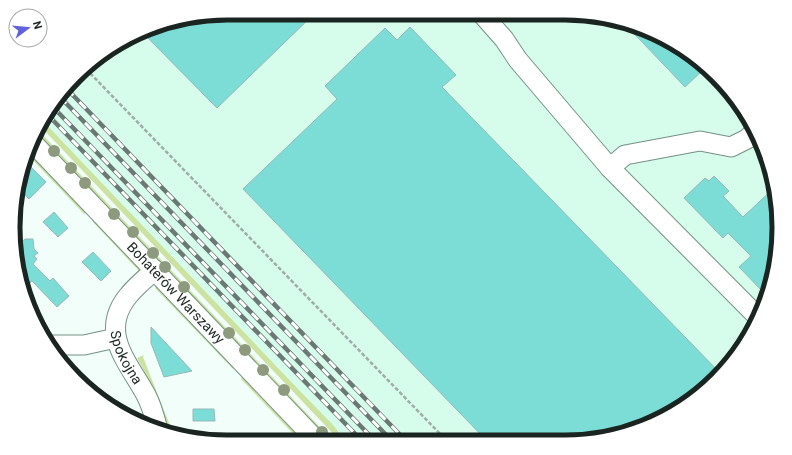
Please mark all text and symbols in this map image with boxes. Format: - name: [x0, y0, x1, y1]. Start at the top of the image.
- north arrow: [8, 8, 48, 48]
- text: N: [30, 20, 45, 31]
- street label: Bohaterów Warszawy: [124, 239, 228, 347]
- street label: Spokojna: [107, 329, 146, 387]

